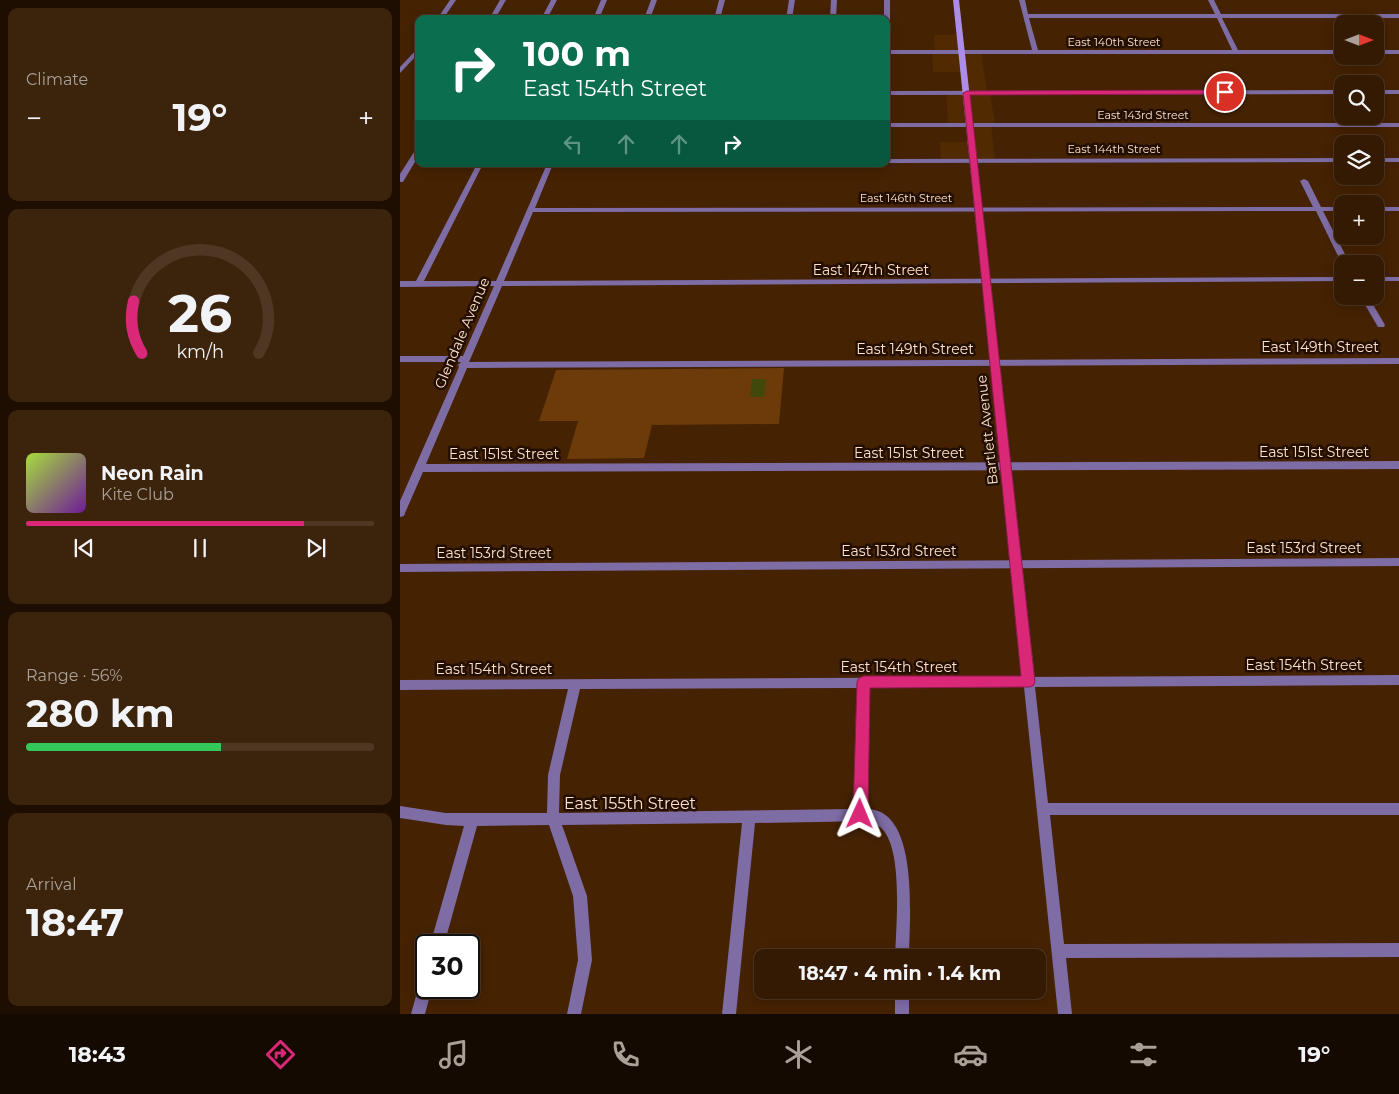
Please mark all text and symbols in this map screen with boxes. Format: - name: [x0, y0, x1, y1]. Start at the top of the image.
- north arrow: [1334, 15, 1384, 65]
- map controls: [1334, 15, 1384, 305]
- text: 100 m: [523, 32, 631, 75]
- icon: right: [440, 35, 505, 100]
- street label: East 140th Street: [1067, 35, 1161, 49]
- text: Climate: [26, 70, 88, 89]
- pin: [1204, 71, 1246, 113]
- text: East 154th Street: [523, 75, 707, 102]
- button: search: [1334, 75, 1384, 125]
- icon: arrive: [1211, 78, 1239, 106]
- text: 19°: [173, 94, 228, 141]
- text: −: [26, 101, 42, 135]
- text: +: [358, 101, 374, 135]
- street label: East 143rd Street: [1097, 108, 1189, 122]
- icon: left: [559, 130, 587, 158]
- icon: ahead: [612, 130, 640, 158]
- icon: ahead: [665, 130, 693, 158]
- icon: right: [718, 130, 746, 158]
- button: layers: [1334, 135, 1384, 185]
- street label: East 144th Street: [1067, 142, 1161, 156]
- street label: East 146th Street: [860, 191, 953, 205]
- button: +: [1334, 195, 1384, 245]
- button: −: [1334, 255, 1384, 305]
- street label: East 147th Street: [813, 261, 930, 279]
- street label: Glendale Avenue: [430, 275, 494, 391]
- text: 26: [168, 282, 232, 345]
- street label: East 149th Street: [1261, 338, 1379, 356]
- street label: East 149th Street: [856, 340, 974, 358]
- text: km/h: [176, 341, 224, 362]
- street label: Bartlett Avenue: [972, 374, 1002, 486]
- street label: East 151st Street: [1259, 443, 1369, 461]
- street label: East 151st Street: [854, 444, 964, 462]
- street label: East 151st Street: [449, 445, 559, 463]
- text: Neon Rain: [101, 462, 204, 485]
- text: Kite Club: [101, 485, 174, 504]
- icon: previous: [70, 534, 98, 562]
- icon: pause: [186, 534, 214, 562]
- icon: next: [302, 534, 330, 562]
- street label: East 153rd Street: [1246, 539, 1362, 557]
- street label: East 153rd Street: [841, 542, 957, 560]
- street label: East 153rd Street: [436, 544, 552, 562]
- street label: East 154th Street: [1245, 656, 1363, 674]
- street label: East 154th Street: [840, 658, 958, 676]
- street label: East 154th Street: [435, 660, 553, 678]
- text: Range · 56%: [26, 666, 123, 685]
- text: 280 km: [26, 690, 175, 737]
- position arrow: [833, 787, 885, 839]
- street label: East 155th Street: [564, 794, 697, 813]
- text: Arrival: [26, 875, 76, 894]
- text: 18:47: [26, 899, 124, 946]
- speed limit sign: 30: [415, 934, 480, 999]
- text: 18:47 · 4 min · 1.4 km: [799, 962, 1001, 985]
- icon: directions: [263, 1037, 298, 1072]
- icon: music: [436, 1037, 471, 1072]
- icon: phone: [608, 1037, 643, 1072]
- icon: climate: [781, 1037, 816, 1072]
- icon: car: [953, 1037, 988, 1072]
- icon: filters: [1126, 1037, 1161, 1072]
- text: 18:43: [69, 1041, 126, 1068]
- text: 19°: [1298, 1041, 1330, 1068]

